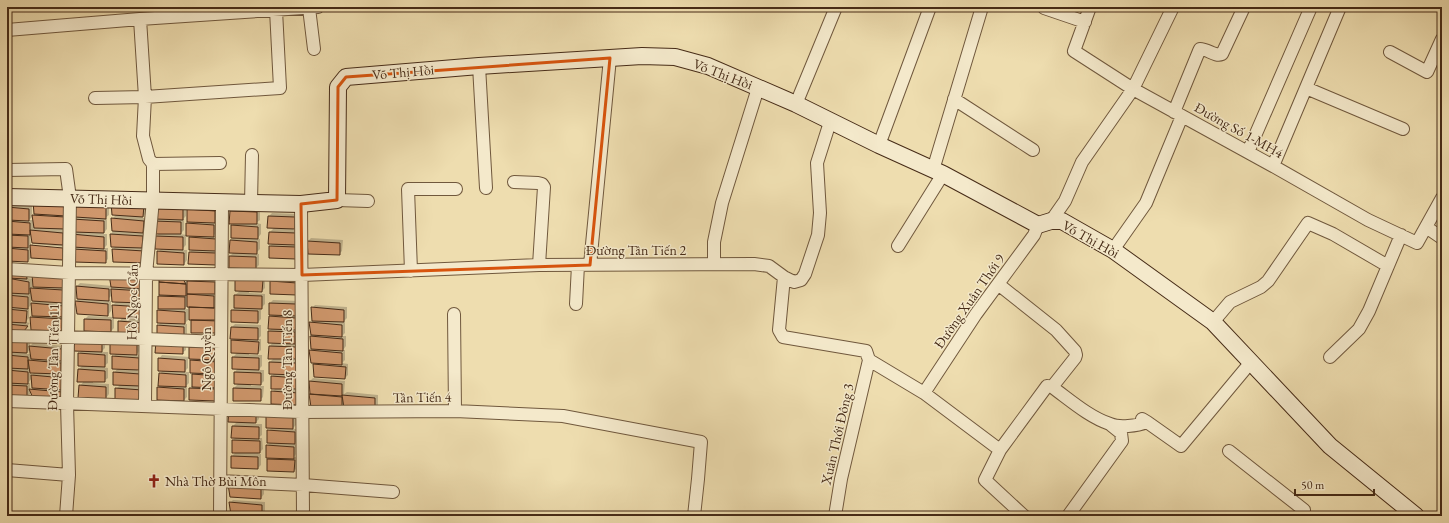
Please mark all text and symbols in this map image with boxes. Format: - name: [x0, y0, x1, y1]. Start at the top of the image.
- street label: Võ Thị Hồi: [691, 54, 756, 94]
- street label: Võ Thị Hồi: [371, 60, 435, 84]
- street label: Đường Số 1-MH4: [1191, 98, 1287, 162]
- street label: Võ Thị Hồi: [70, 189, 133, 209]
- street label: Võ Thị Hồi: [1059, 216, 1123, 262]
- street label: Đường Tân Tiến 2: [586, 241, 687, 259]
- street label: Đường Xuân Thới 9: [930, 250, 1008, 352]
- street label: Hồ Ngọc Cẩn: [122, 263, 142, 340]
- street label: Đường Tân Tiến 11: [43, 303, 63, 411]
- street label: Đường Tân Tiến 8: [278, 309, 296, 410]
- street label: Ngô Quyền: [197, 327, 215, 391]
- street label: Xuân Thới Đông 3: [816, 381, 857, 487]
- street label: Tân Tiến 4: [392, 387, 452, 407]
- scale bar: [1295, 471, 1374, 497]
- place label: Nhà Thờ Bùi Môn: [165, 472, 267, 490]
- church icon: Nhà Thờ Bùi Môn: [146, 473, 162, 489]
- text: 50 m: [1301, 477, 1325, 493]

